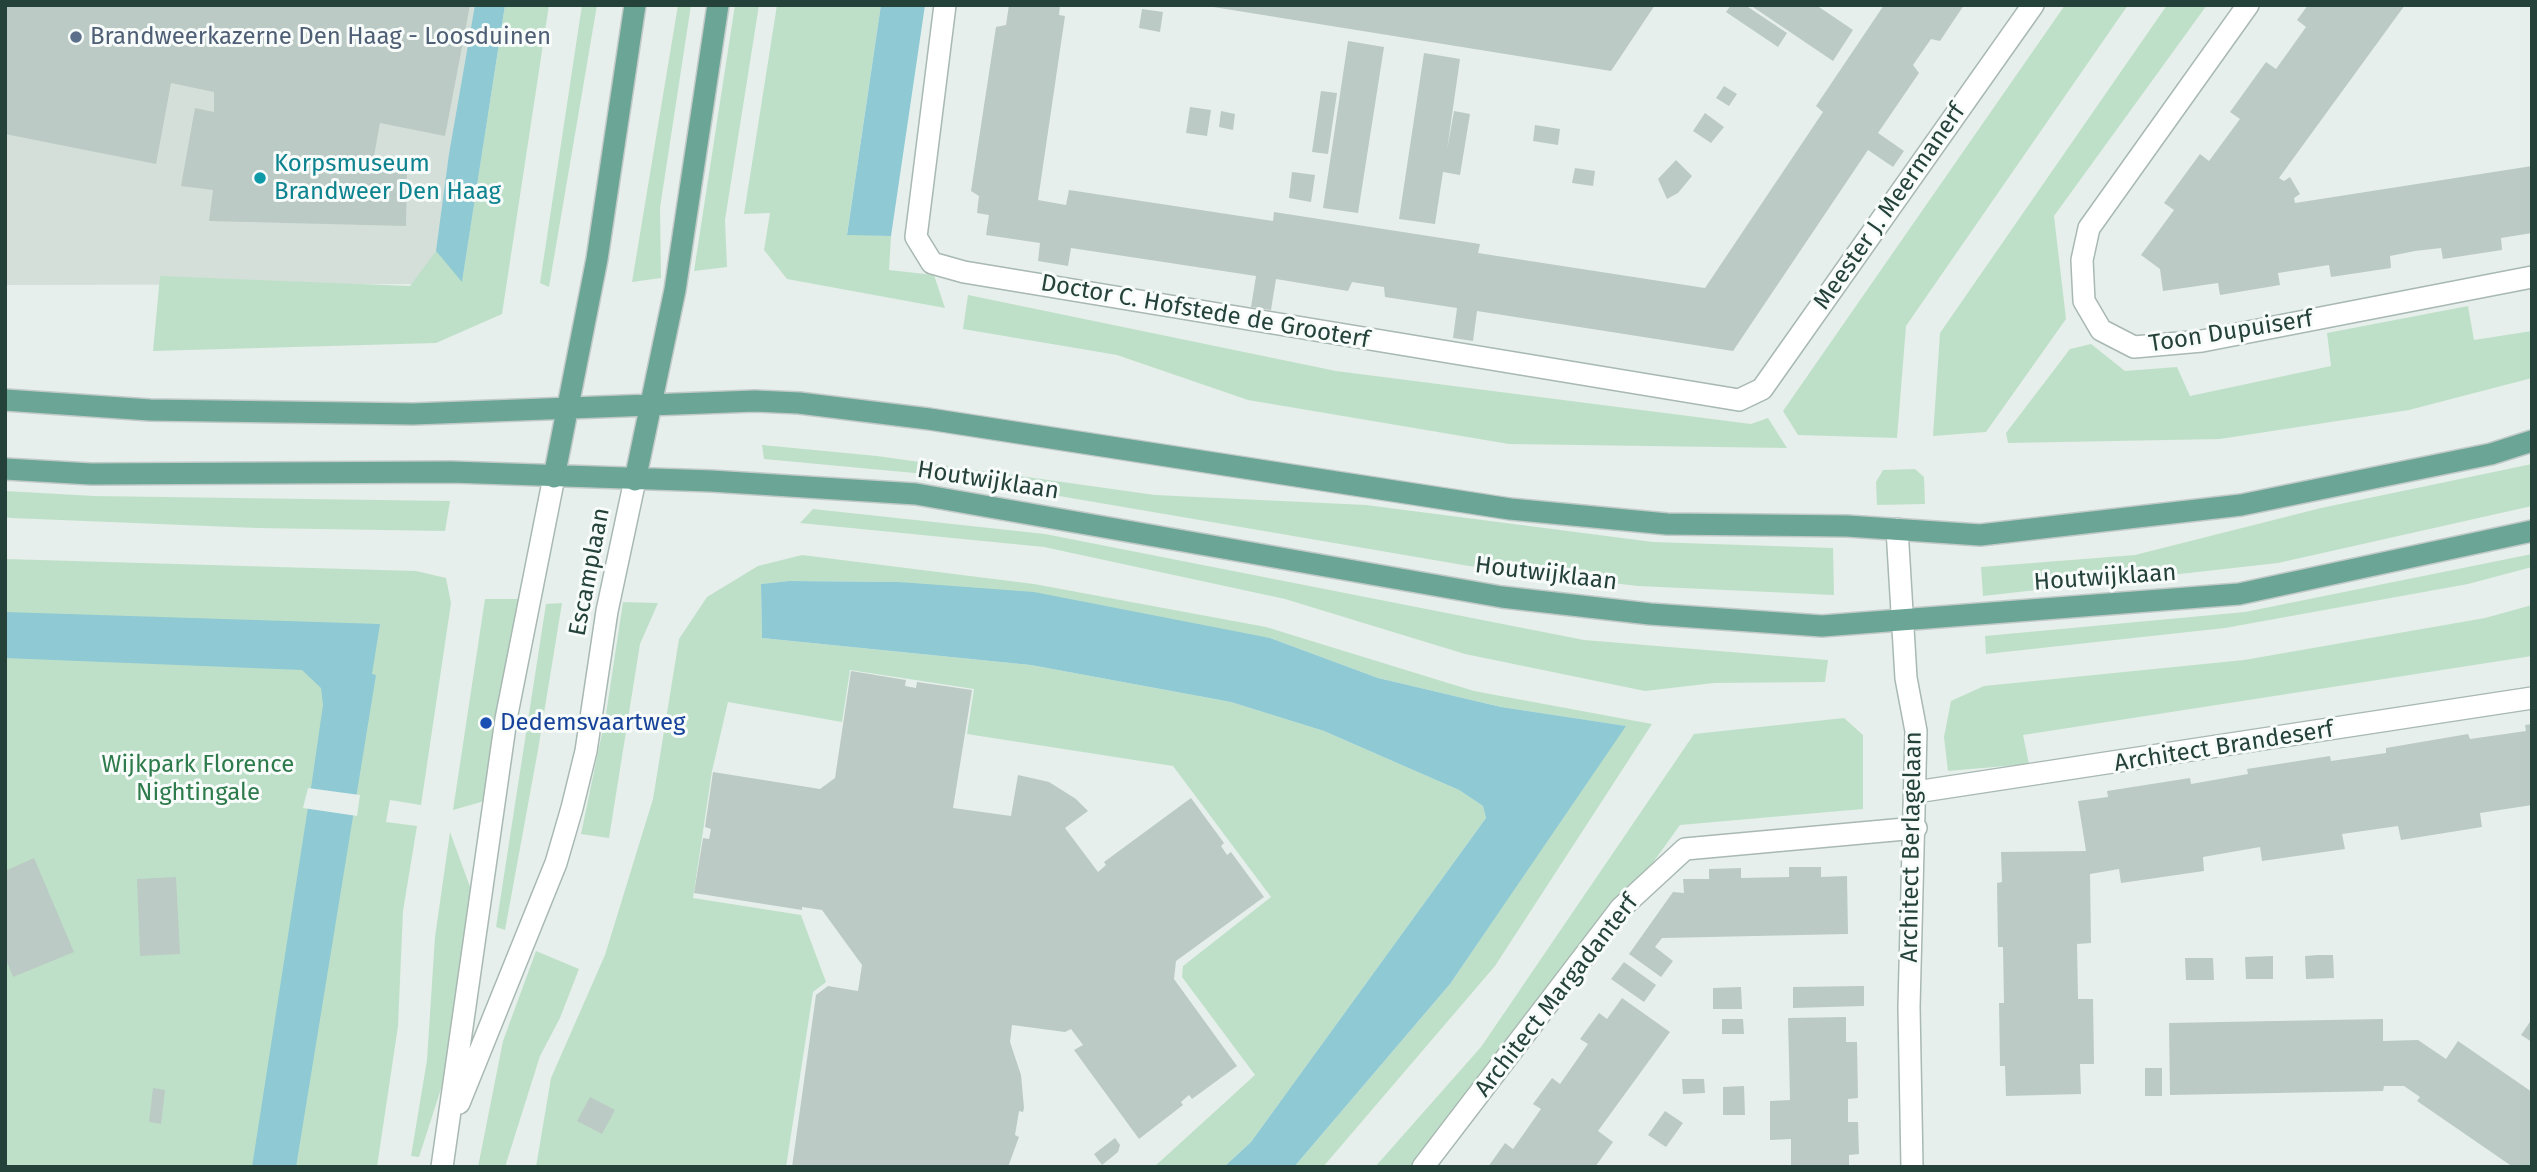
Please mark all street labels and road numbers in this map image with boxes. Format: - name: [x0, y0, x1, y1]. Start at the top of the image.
- street label: Meester J. Meermanerf: [1808, 99, 1972, 315]
- street label: Doctor C. Hofstede de Grooterf: [1038, 269, 1372, 355]
- street label: Toon Dupuiserf: [2147, 305, 2315, 359]
- street label: Houtwijklaan: [915, 456, 1061, 506]
- street label: Escamplaan: [563, 505, 617, 639]
- street label: Houtwijklaan: [1473, 551, 1619, 597]
- street label: Houtwijklaan: [2033, 559, 2177, 597]
- street label: Architect Brandeserf: [2112, 715, 2336, 779]
- street label: Architect Berlagelaan: [1896, 731, 1928, 963]
- street label: Architect Margadanterf: [1469, 889, 1645, 1103]

